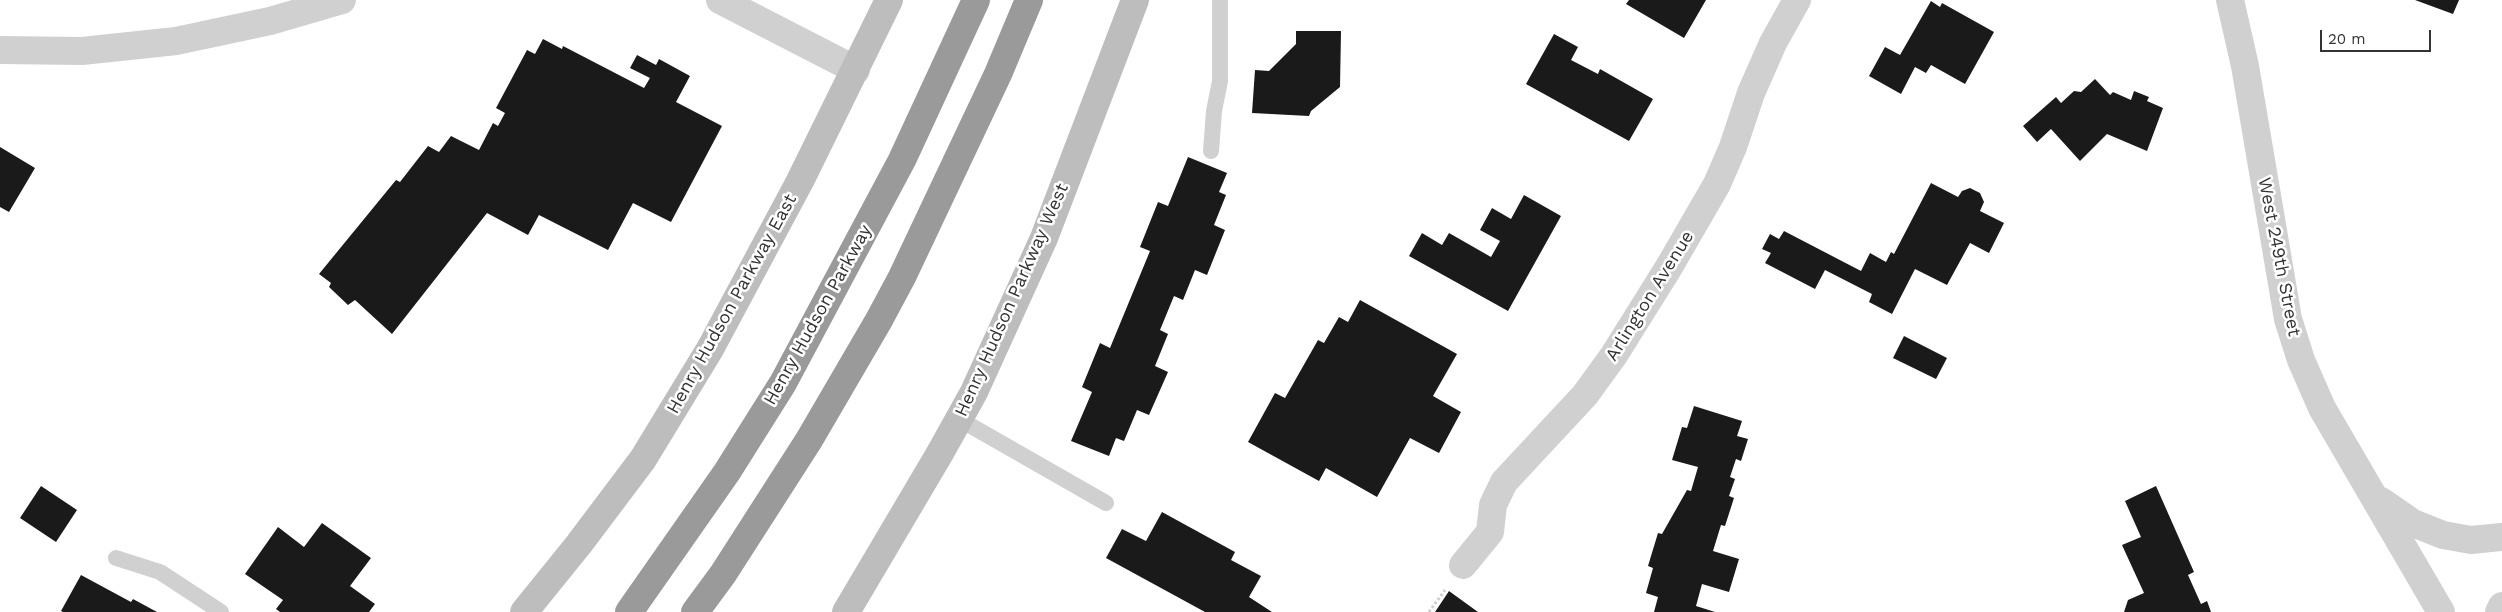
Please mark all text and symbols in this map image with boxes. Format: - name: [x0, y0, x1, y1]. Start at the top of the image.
- scale bar: [2322, 20, 2433, 52]
- text: 20 m: [2328, 30, 2366, 48]
- street label: West 249th Street: [2253, 176, 2305, 338]
- street label: Henry Hudson Parkway West: [951, 180, 1073, 420]
- street label: Henry Hudson Parkway East: [662, 190, 802, 418]
- street label: Henry Hudson Parkway: [759, 221, 877, 409]
- street label: Arlington Avenue: [1601, 227, 1699, 365]

